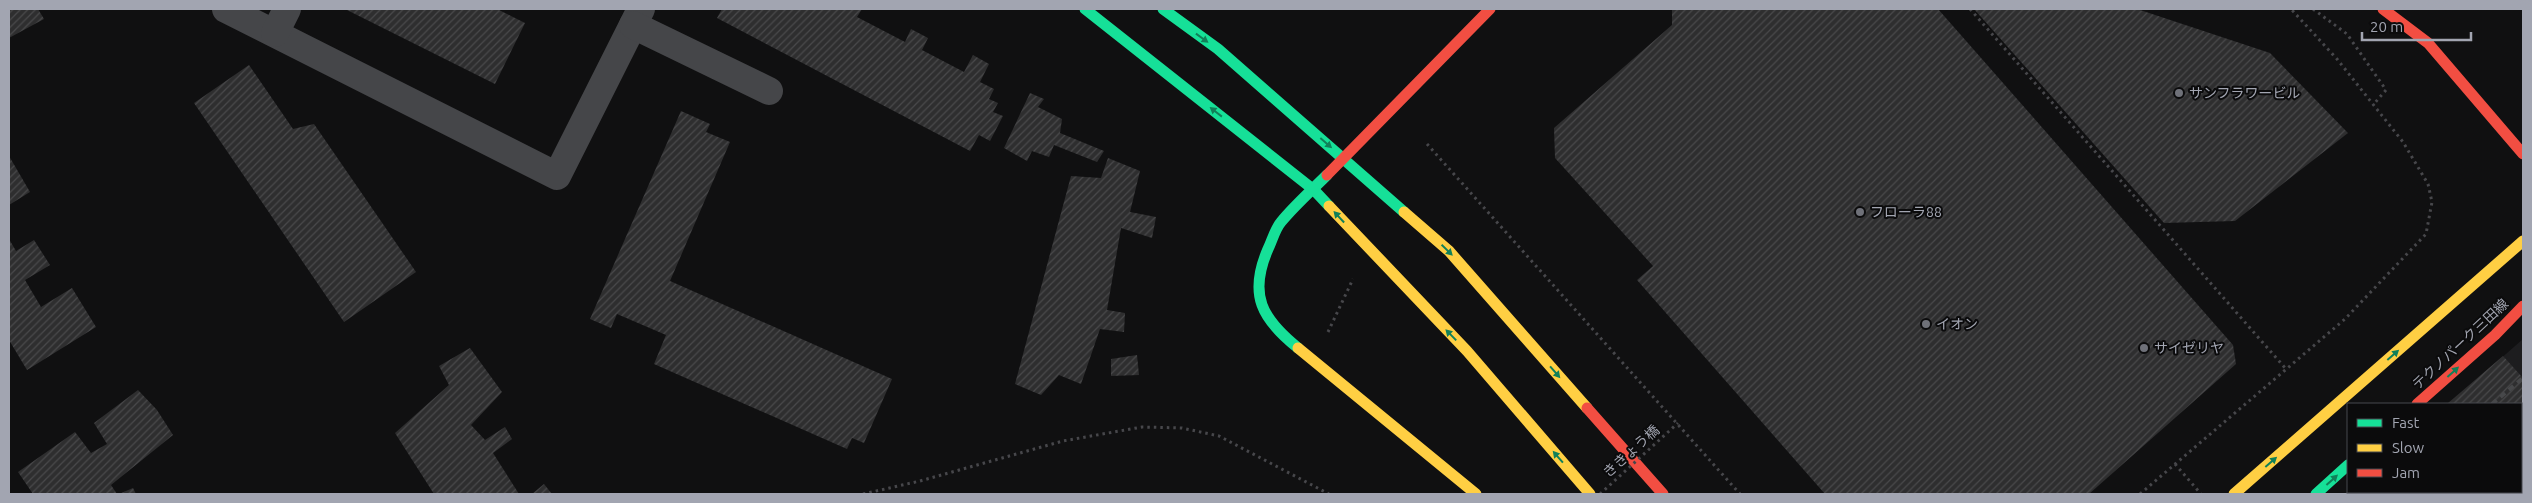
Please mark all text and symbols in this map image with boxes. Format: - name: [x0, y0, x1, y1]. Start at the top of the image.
- scale bar: [2362, 10, 2471, 42]
- text: 20 m: [2370, 18, 2403, 35]
- one-way arrow: [1195, 32, 1208, 43]
- place label: サンフラワービル: [2189, 85, 2301, 101]
- marker: サンフラワービル: [2173, 87, 2185, 99]
- one-way arrow: [1210, 107, 1223, 118]
- one-way arrow: [1319, 137, 1331, 149]
- place label: フローラ88: [1870, 204, 1942, 220]
- marker: フローラ88: [1854, 206, 1866, 218]
- one-way arrow: [1334, 212, 1346, 224]
- one-way arrow: [1441, 244, 1453, 256]
- street label: テクノパーク三田線: [2409, 295, 2511, 393]
- place label: イオン: [1936, 316, 1978, 332]
- marker: イオン: [1920, 318, 1932, 330]
- one-way arrow: [1445, 329, 1457, 341]
- place label: サイゼリヤ: [2154, 340, 2224, 356]
- marker: サイゼリヤ: [2138, 342, 2150, 354]
- one-way arrow: [2387, 349, 2399, 361]
- one-way arrow: [1549, 365, 1561, 377]
- one-way arrow: [2447, 366, 2459, 378]
- legend: [2347, 403, 2522, 493]
- text: Fast: [2392, 414, 2420, 431]
- street label: ききょう橋: [1600, 422, 1662, 480]
- text: Slow: [2392, 439, 2425, 456]
- one-way arrow: [1553, 451, 1564, 464]
- one-way arrow: [2265, 457, 2277, 468]
- text: Jam: [2392, 464, 2420, 481]
- one-way arrow: [2326, 474, 2338, 486]

